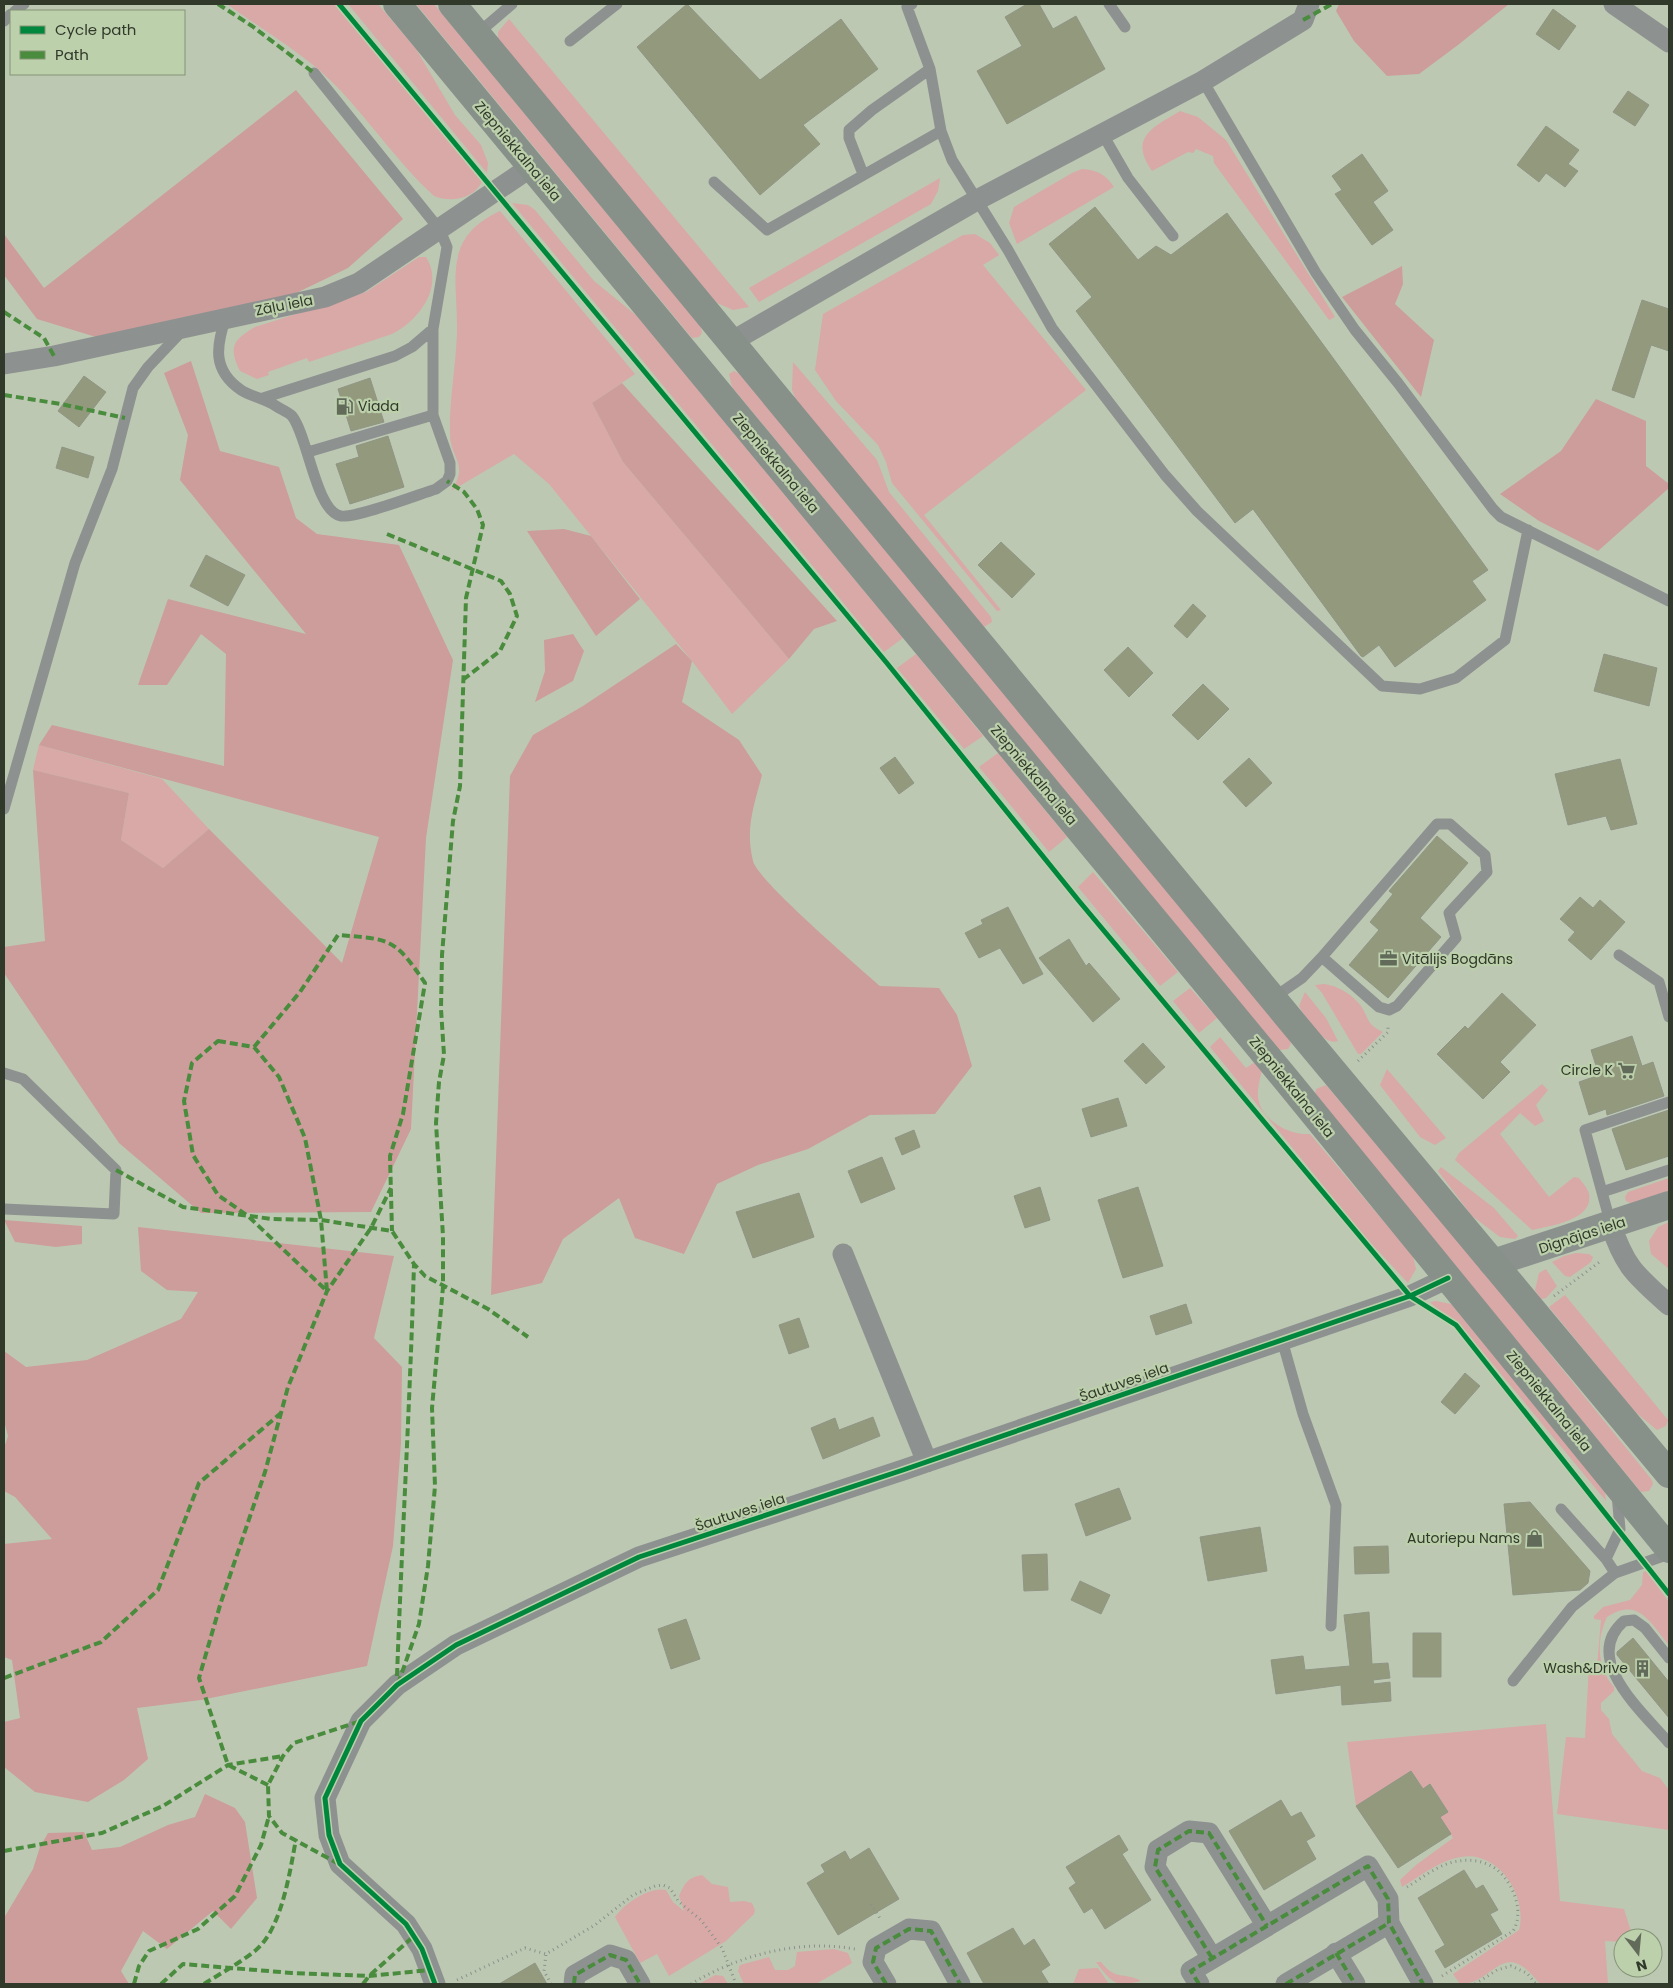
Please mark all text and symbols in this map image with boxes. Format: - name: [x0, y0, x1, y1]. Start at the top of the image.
- legend: [10, 10, 185, 75]
- text: Cycle path: [55, 19, 136, 40]
- text: Path: [55, 44, 89, 65]
- street label: Ziepniekkalna iela: [470, 97, 566, 205]
- street label: Zāļu iela: [254, 290, 314, 320]
- fuel station icon: Viada: [334, 396, 354, 416]
- place label: Viada: [358, 396, 399, 416]
- street label: Ziepniekkalna iela: [728, 409, 824, 517]
- street label: Ziepniekkalna iela: [986, 721, 1082, 829]
- office icon: Vitālijs Bogdāns: [1378, 949, 1398, 969]
- place label: Vitālijs Bogdāns: [1402, 949, 1513, 969]
- street label: Ziepniekkalna iela: [1245, 1032, 1339, 1142]
- place label: Circle K: [1561, 1060, 1614, 1080]
- supermarket icon: Circle K: [1617, 1060, 1637, 1080]
- street label: Dignājas iela: [1536, 1212, 1628, 1258]
- street label: Ziepniekkalna iela: [1502, 1346, 1596, 1456]
- street label: Šautuves iela: [1077, 1357, 1171, 1407]
- street label: Šautuves iela: [693, 1488, 787, 1536]
- place label: Autoriepu Nams: [1407, 1528, 1520, 1548]
- shop icon: Autoriepu Nams: [1524, 1528, 1544, 1548]
- place label: Wash&Drive: [1543, 1658, 1628, 1678]
- building icon: Wash&Drive: [1632, 1658, 1652, 1678]
- north arrow: [1613, 1928, 1663, 1978]
- text: N: [1634, 1954, 1649, 1977]

